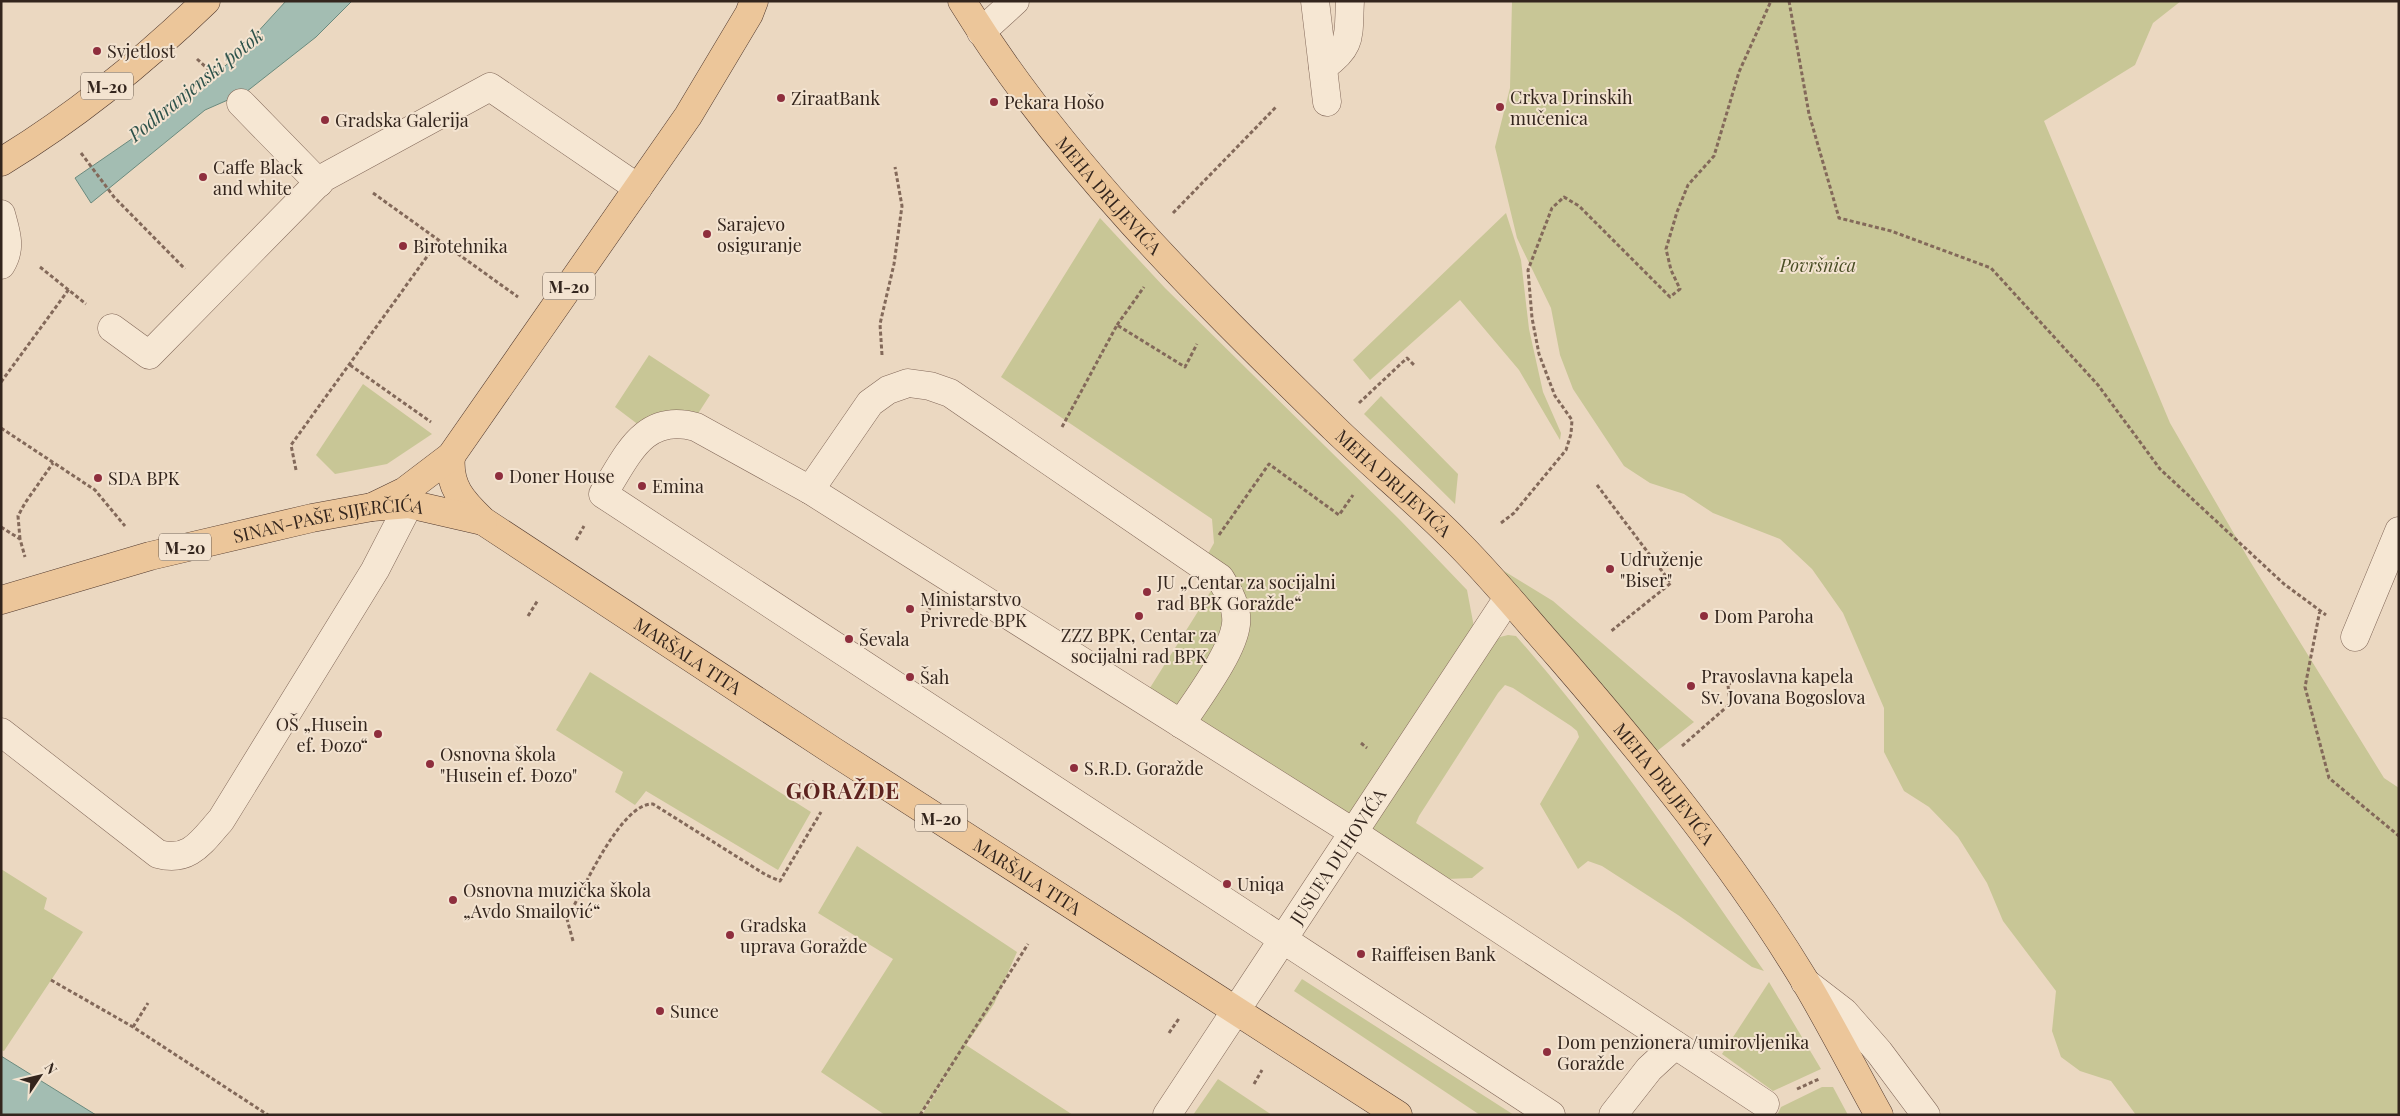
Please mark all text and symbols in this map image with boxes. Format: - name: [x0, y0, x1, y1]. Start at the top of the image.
- water label: Podhranjenski potok: [121, 21, 268, 147]
- place label: Svjetlost: [107, 39, 176, 63]
- marker: Svjetlost: [91, 45, 103, 57]
- road number: M-20: [81, 72, 133, 100]
- place label: Crkva Drinskih mučenica: [1510, 85, 1633, 130]
- place label: ZiraatBank: [791, 86, 880, 110]
- place label: Pekara Hošo: [1004, 90, 1105, 114]
- marker: ZiraatBank: [775, 92, 787, 104]
- marker: Pekara Hošo: [988, 96, 1000, 108]
- marker: Crkva Drinskih mučenica: [1494, 101, 1506, 113]
- place label: Gradska Galerija: [335, 108, 469, 132]
- marker: Gradska Galerija: [319, 114, 331, 126]
- street label: MEHA DRLJEVIĆA: [1051, 131, 1168, 260]
- place label: Caffe Black and white: [213, 155, 303, 200]
- marker: Caffe Black and white: [197, 171, 209, 183]
- place label: Sarajevo osiguranje: [717, 212, 802, 257]
- marker: Sarajevo osiguranje: [701, 228, 713, 240]
- place label: Birotehnika: [413, 234, 508, 258]
- marker: Birotehnika: [397, 240, 409, 252]
- park label: Površnica: [1779, 253, 1856, 277]
- road number: M-20: [543, 272, 595, 300]
- street label: MEHA DRLJEVIĆA: [1331, 424, 1457, 543]
- place label: Doner House: [509, 464, 615, 488]
- place label: SDA BPK: [108, 466, 180, 490]
- marker: Doner House: [493, 470, 505, 482]
- marker: SDA BPK: [92, 472, 104, 484]
- place label: Emina: [652, 474, 704, 498]
- marker: Emina: [636, 480, 648, 492]
- street label: SINAN-PAŠE SIJERČIĆA: [231, 492, 427, 548]
- road number: M-20: [159, 534, 211, 560]
- place label: Udruženje "Biser": [1620, 547, 1703, 592]
- marker: Udruženje "Biser": [1604, 563, 1616, 575]
- place label: JU „Centar za socijalni rad BPK Goražde“: [1156, 570, 1336, 615]
- marker: JU „Centar za socijalni rad BPK Goražde“: [1141, 586, 1153, 598]
- place label: Ministarstvo Privrede BPK: [920, 587, 1027, 632]
- marker: Ministarstvo Privrede BPK: [904, 603, 916, 615]
- place label: Dom Paroha: [1714, 604, 1814, 628]
- marker: ZZZ BPK, Centar za socijalni rad BPK: [1133, 610, 1145, 622]
- marker: Dom Paroha: [1698, 610, 1710, 622]
- street label: MARŠALA TITA: [630, 612, 747, 700]
- place label: ZZZ BPK, Centar za socijalni rad BPK: [1061, 623, 1217, 668]
- place label: Ševala: [859, 627, 910, 651]
- marker: Ševala: [843, 633, 855, 645]
- place label: Pravoslavna kapela Sv. Jovana Bogoslova: [1701, 664, 1865, 709]
- place label: Šah: [920, 665, 950, 689]
- marker: Šah: [904, 671, 916, 683]
- marker: Pravoslavna kapela Sv. Jovana Bogoslova: [1685, 680, 1697, 692]
- place label: OŠ „Husein ef. Đozo“: [276, 712, 368, 757]
- street label: MEHA DRLJEVIĆA: [1609, 718, 1721, 850]
- marker: OŠ „Husein ef. Đozo“: [372, 728, 384, 740]
- place label: Osnovna škola "Husein ef. Đozo": [440, 742, 577, 787]
- place label: S.R.D. Goražde: [1084, 756, 1204, 780]
- marker: Osnovna škola "Husein ef. Đozo": [424, 758, 436, 770]
- marker: S.R.D. Goražde: [1068, 762, 1080, 774]
- district label: GORAŽDE: [786, 775, 900, 805]
- street label: JUSUFA DUHOVIĆA: [1284, 783, 1392, 930]
- road number: M-20: [915, 804, 967, 831]
- street label: MARŠALA TITA: [969, 833, 1087, 920]
- place label: Uniqa: [1237, 872, 1284, 896]
- place label: Osnovna muzička škola „Avdo Smailović“: [463, 878, 651, 923]
- marker: Uniqa: [1221, 878, 1233, 890]
- marker: Osnovna muzička škola „Avdo Smailović“: [447, 894, 459, 906]
- place label: Gradska uprava Goražde: [740, 913, 867, 958]
- marker: Gradska uprava Goražde: [724, 929, 736, 941]
- place label: Raiffeisen Bank: [1371, 942, 1496, 966]
- marker: Raiffeisen Bank: [1355, 948, 1367, 960]
- place label: Sunce: [670, 999, 719, 1023]
- marker: Sunce: [654, 1005, 666, 1017]
- place label: Dom penzionera/umirovljenika Goražde: [1557, 1030, 1809, 1075]
- marker: Dom penzionera/umirovljenika Goražde: [1541, 1046, 1553, 1058]
- north arrow: [15, 1051, 65, 1101]
- text: N: [40, 1059, 62, 1078]

